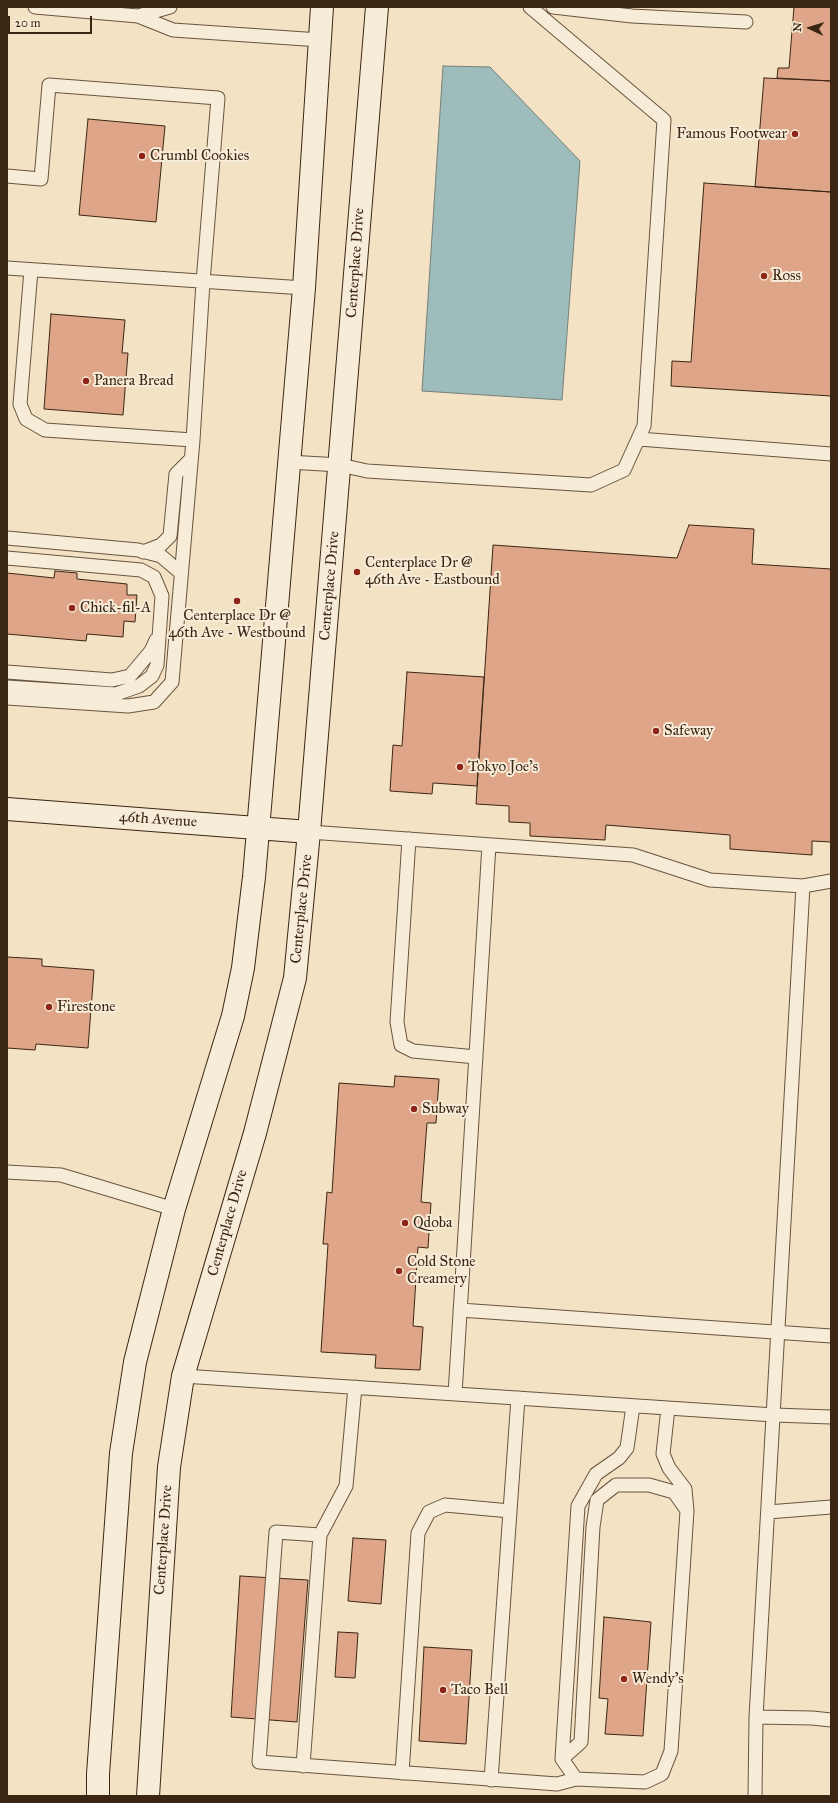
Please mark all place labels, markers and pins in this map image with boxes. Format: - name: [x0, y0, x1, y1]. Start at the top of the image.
- place label: Famous Footwear: [676, 125, 787, 143]
- marker: Famous Footwear: [790, 129, 800, 139]
- place label: Crumbl Cookies: [150, 147, 249, 165]
- marker: Crumbl Cookies: [137, 151, 147, 161]
- place label: Ross: [772, 267, 801, 285]
- marker: Ross: [759, 271, 769, 281]
- place label: Panera Bread: [94, 372, 174, 390]
- marker: Panera Bread: [81, 376, 91, 386]
- place label: Centerplace Dr @ 46th Ave - Eastbound: [365, 554, 500, 589]
- marker: Centerplace Dr @ 46th Ave - Eastbound: [352, 567, 362, 577]
- marker: Centerplace Dr @ 46th Ave - Westbound: [232, 596, 242, 606]
- place label: Chick-fil-A: [80, 599, 151, 617]
- marker: Chick-fil-A: [67, 603, 77, 613]
- place label: Centerplace Dr @ 46th Ave - Westbound: [168, 607, 306, 642]
- place label: Safeway: [664, 722, 713, 740]
- marker: Safeway: [651, 726, 661, 736]
- place label: Tokyo Joe's: [468, 758, 538, 776]
- marker: Tokyo Joe's: [455, 762, 465, 772]
- place label: Firestone: [57, 998, 116, 1016]
- marker: Firestone: [44, 1002, 54, 1012]
- place label: Subway: [422, 1100, 469, 1118]
- marker: Subway: [409, 1104, 419, 1114]
- place label: Qdoba: [413, 1214, 452, 1232]
- marker: Qdoba: [400, 1218, 410, 1228]
- place label: Cold Stone Creamery: [407, 1253, 476, 1288]
- marker: Cold Stone Creamery: [394, 1266, 404, 1276]
- place label: Wendy's: [632, 1670, 684, 1688]
- marker: Wendy's: [619, 1674, 629, 1684]
- place label: Taco Bell: [451, 1681, 508, 1699]
- marker: Taco Bell: [438, 1685, 448, 1695]

